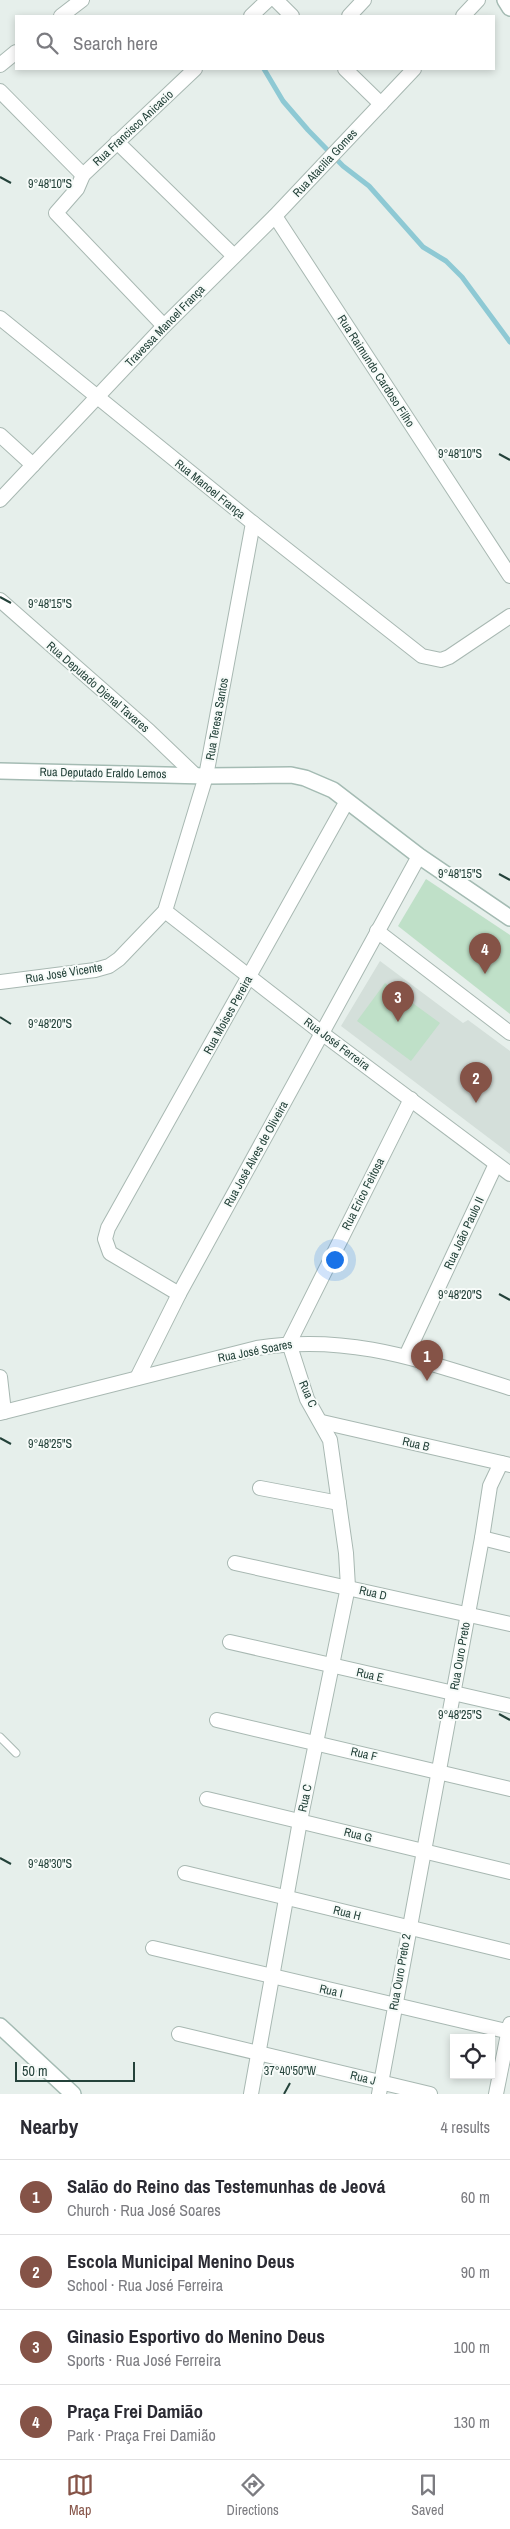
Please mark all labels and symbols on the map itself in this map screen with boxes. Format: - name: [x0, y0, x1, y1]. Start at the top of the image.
- street label: Rua Francisco Anicacio: [89, 87, 177, 169]
- street label: Rua Atacilia Gomes: [289, 125, 361, 200]
- text: 9°48'10"S: [28, 176, 72, 192]
- street label: Travessa Manoel França: [122, 281, 209, 371]
- street label: Rua Raimundo Cardoso Filho: [334, 312, 418, 430]
- text: 9°48'10"S: [438, 446, 482, 462]
- street label: Rua Manoel França: [171, 456, 249, 523]
- text: 9°48'15"S: [28, 596, 72, 612]
- street label: Rua Deputado Djenal Tavares: [43, 638, 153, 736]
- street label: Rua Teresa Santos: [202, 676, 232, 762]
- street label: Rua Deputado Eraldo Lemos: [39, 764, 167, 782]
- text: 9°48'15"S: [438, 866, 482, 882]
- pin: 4: [469, 933, 501, 974]
- street label: Rua José Vicente: [24, 959, 104, 987]
- street label: Rua Moises Pereira: [200, 972, 256, 1057]
- pin: 3: [382, 981, 414, 1022]
- street label: Rua José Ferreira: [301, 1014, 374, 1074]
- text: 9°48'20"S: [28, 1016, 72, 1032]
- pin: 2: [460, 1062, 492, 1103]
- street label: Rua José Alves de Oliveira: [220, 1098, 292, 1210]
- street label: Rua Erico Feitosa: [338, 1155, 388, 1233]
- street label: Rua João Paulo II: [440, 1194, 488, 1272]
- your location: [322, 1247, 348, 1273]
- text: 9°48'20"S: [438, 1287, 482, 1303]
- street label: Rua José Soares: [216, 1336, 294, 1366]
- pin: 1: [411, 1340, 443, 1381]
- street label: Rua C: [295, 1378, 321, 1410]
- street label: Rua B: [401, 1433, 432, 1455]
- text: 9°48'25"S: [28, 1436, 72, 1452]
- street label: Rua D: [358, 1582, 388, 1604]
- street label: Rua Ouro Preto: [446, 1621, 474, 1691]
- street label: Rua E: [355, 1664, 385, 1686]
- text: 9°48'25"S: [438, 1707, 482, 1723]
- street label: Rua F: [349, 1743, 379, 1765]
- street label: Rua C: [294, 1783, 316, 1813]
- street label: Rua G: [342, 1824, 374, 1846]
- text: 9°48'30"S: [28, 1856, 72, 1872]
- street label: Rua H: [332, 1902, 362, 1924]
- street label: Rua Ouro Preto 2: [385, 1933, 415, 2011]
- street label: Rua I: [318, 1981, 344, 2001]
- scale bar: [15, 2059, 135, 2082]
- text: 37°40'50"W: [264, 2063, 317, 2079]
- street label: Rua J: [349, 2067, 377, 2089]

